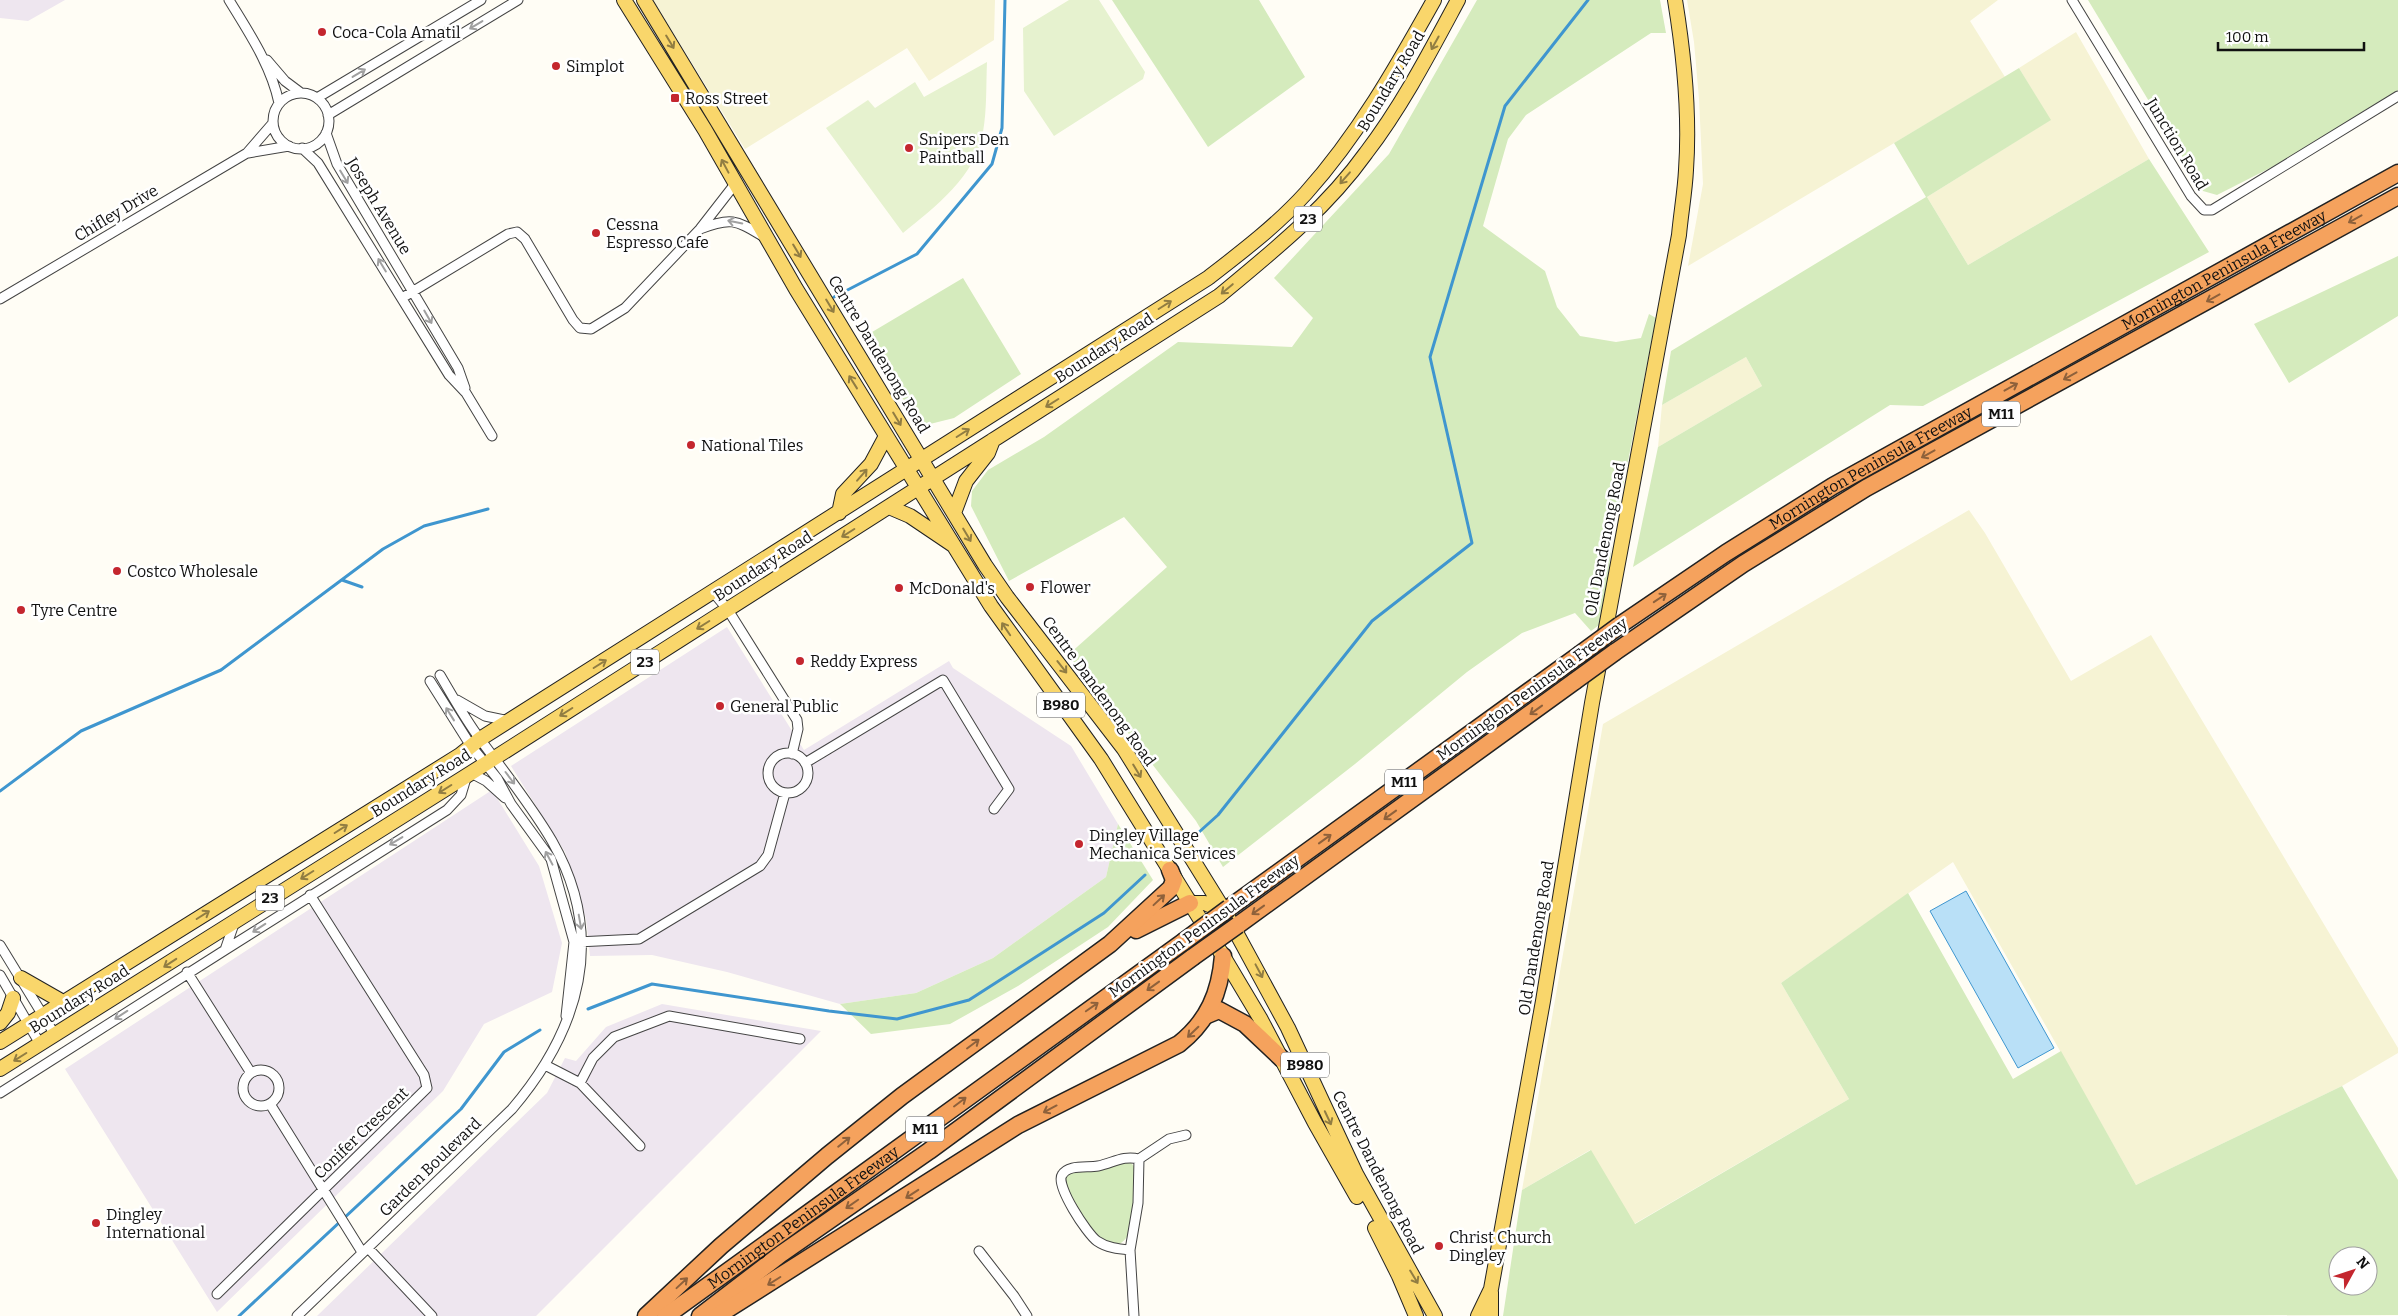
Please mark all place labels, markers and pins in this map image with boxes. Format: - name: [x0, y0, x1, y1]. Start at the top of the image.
- place label: Coca-Cola Amatil: [332, 23, 461, 42]
- marker: Coca-Cola Amatil: [316, 26, 328, 38]
- place label: Simplot: [566, 57, 624, 76]
- marker: Simplot: [550, 60, 562, 72]
- place label: Ross Street: [685, 89, 768, 108]
- marker: Ross Street: [669, 92, 681, 104]
- place label: Snipers Den Paintball: [919, 130, 1009, 167]
- marker: Snipers Den Paintball: [903, 142, 915, 154]
- place label: Cessna Espresso Cafe: [606, 215, 709, 252]
- marker: Cessna Espresso Cafe: [590, 227, 602, 239]
- place label: National Tiles: [701, 436, 803, 455]
- marker: National Tiles: [685, 439, 697, 451]
- place label: Costco Wholesale: [127, 562, 258, 581]
- marker: Costco Wholesale: [111, 565, 123, 577]
- place label: Flower: [1040, 578, 1091, 597]
- place label: McDonald's: [909, 579, 995, 598]
- marker: Flower: [1024, 581, 1036, 593]
- marker: McDonald's: [893, 582, 905, 594]
- place label: Tyre Centre: [31, 601, 117, 620]
- marker: Tyre Centre: [15, 604, 27, 616]
- place label: Reddy Express: [810, 652, 918, 671]
- marker: Reddy Express: [794, 655, 806, 667]
- place label: General Public: [730, 697, 839, 716]
- marker: General Public: [714, 700, 726, 712]
- place label: Dingley Village Mechanica Services: [1089, 826, 1236, 863]
- marker: Dingley Village Mechanica Services: [1073, 838, 1085, 850]
- place label: Dingley International: [106, 1205, 205, 1242]
- marker: Dingley International: [90, 1217, 102, 1229]
- place label: Christ Church Dingley: [1449, 1228, 1551, 1265]
- marker: Christ Church Dingley: [1433, 1240, 1445, 1252]

